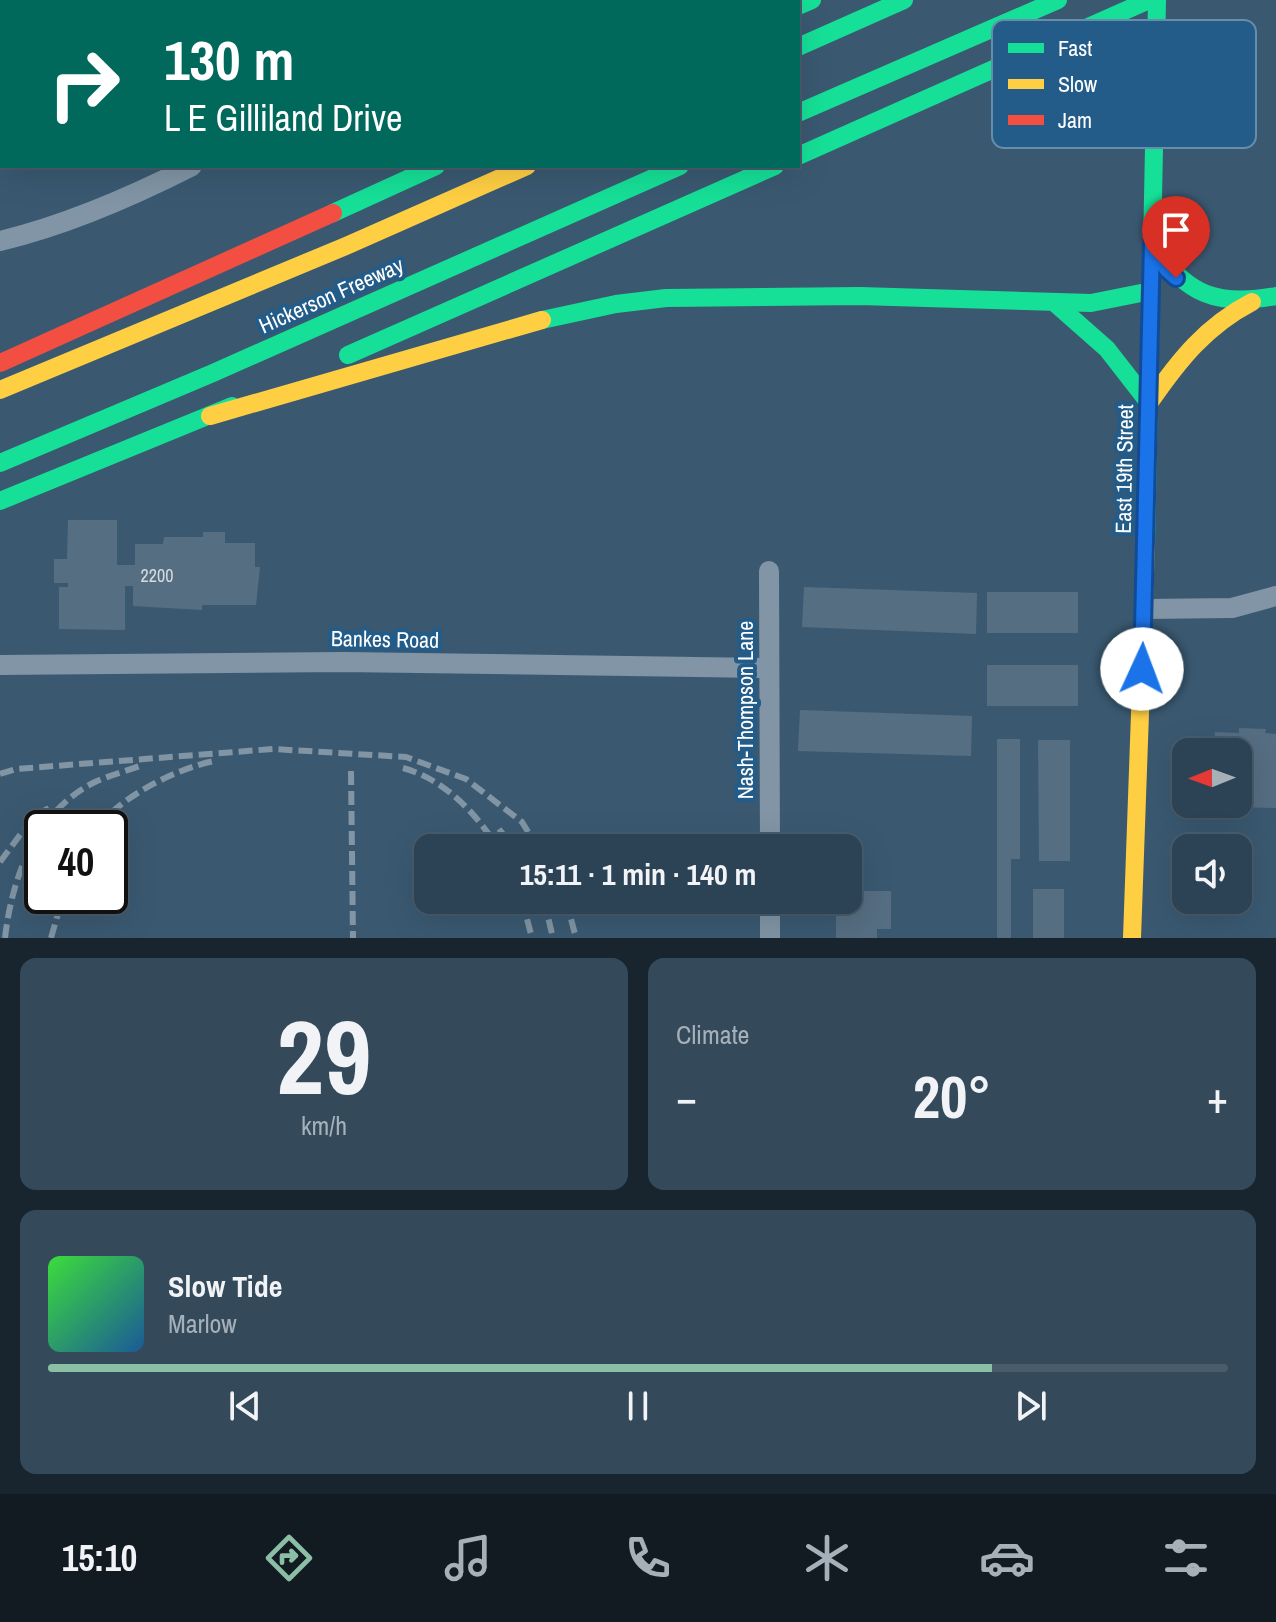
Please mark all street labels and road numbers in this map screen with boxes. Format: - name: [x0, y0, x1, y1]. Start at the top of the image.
- street label: Hickerson Freeway: [254, 250, 408, 340]
- street label: East 19th Street: [1108, 404, 1140, 534]
- street label: Nash-Thompson Lane: [730, 621, 760, 799]
- street label: Bankes Road: [331, 623, 439, 655]

